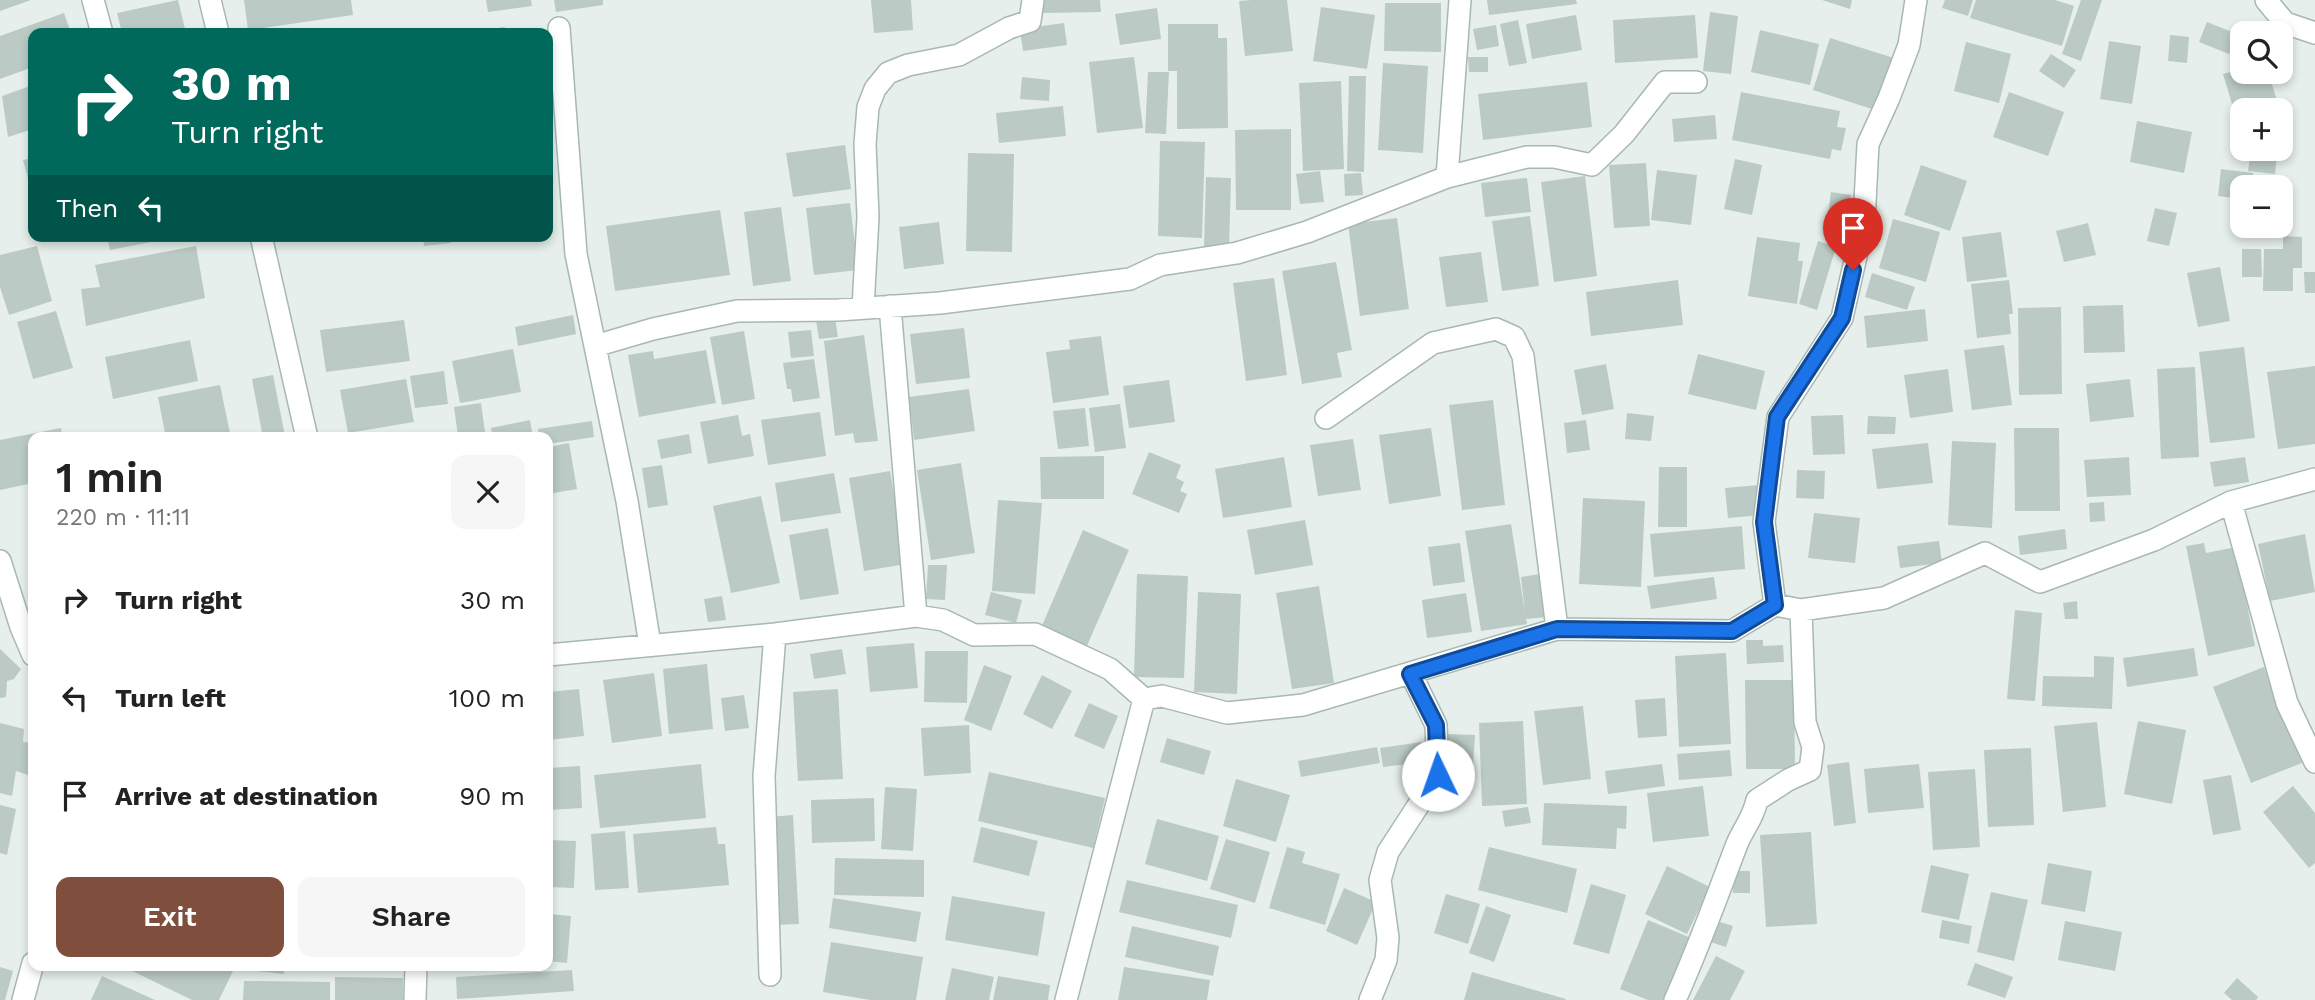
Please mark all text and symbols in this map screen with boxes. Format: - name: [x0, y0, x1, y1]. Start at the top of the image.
- map controls: [2230, 21, 2293, 238]
- button: search: [2230, 21, 2293, 84]
- text: 30 m: [171, 54, 292, 112]
- icon: right: [56, 56, 147, 147]
- button: +: [2230, 98, 2293, 161]
- text: Turn right: [171, 113, 323, 151]
- button: −: [2230, 175, 2293, 238]
- icon: left: [132, 189, 170, 227]
- text: Then: [56, 193, 118, 223]
- pin: [1823, 198, 1883, 270]
- icon: arrive: [1834, 209, 1872, 247]
- text: 1 min: [56, 453, 164, 502]
- button: close: [451, 455, 525, 529]
- text: 220 m · 11:11: [56, 504, 190, 531]
- icon: right: [56, 581, 94, 619]
- text: Turn right: [115, 585, 242, 615]
- text: 30 m: [460, 585, 525, 615]
- icon: left: [56, 679, 94, 717]
- text: Turn left: [115, 683, 226, 713]
- text: 100 m: [449, 683, 525, 713]
- position arrow: [1401, 738, 1475, 812]
- icon: arrive: [56, 777, 94, 815]
- text: Arrive at destination: [115, 781, 378, 811]
- text: 90 m: [459, 781, 525, 811]
- button: Exit: [56, 877, 284, 957]
- button: Share: [298, 877, 525, 957]

